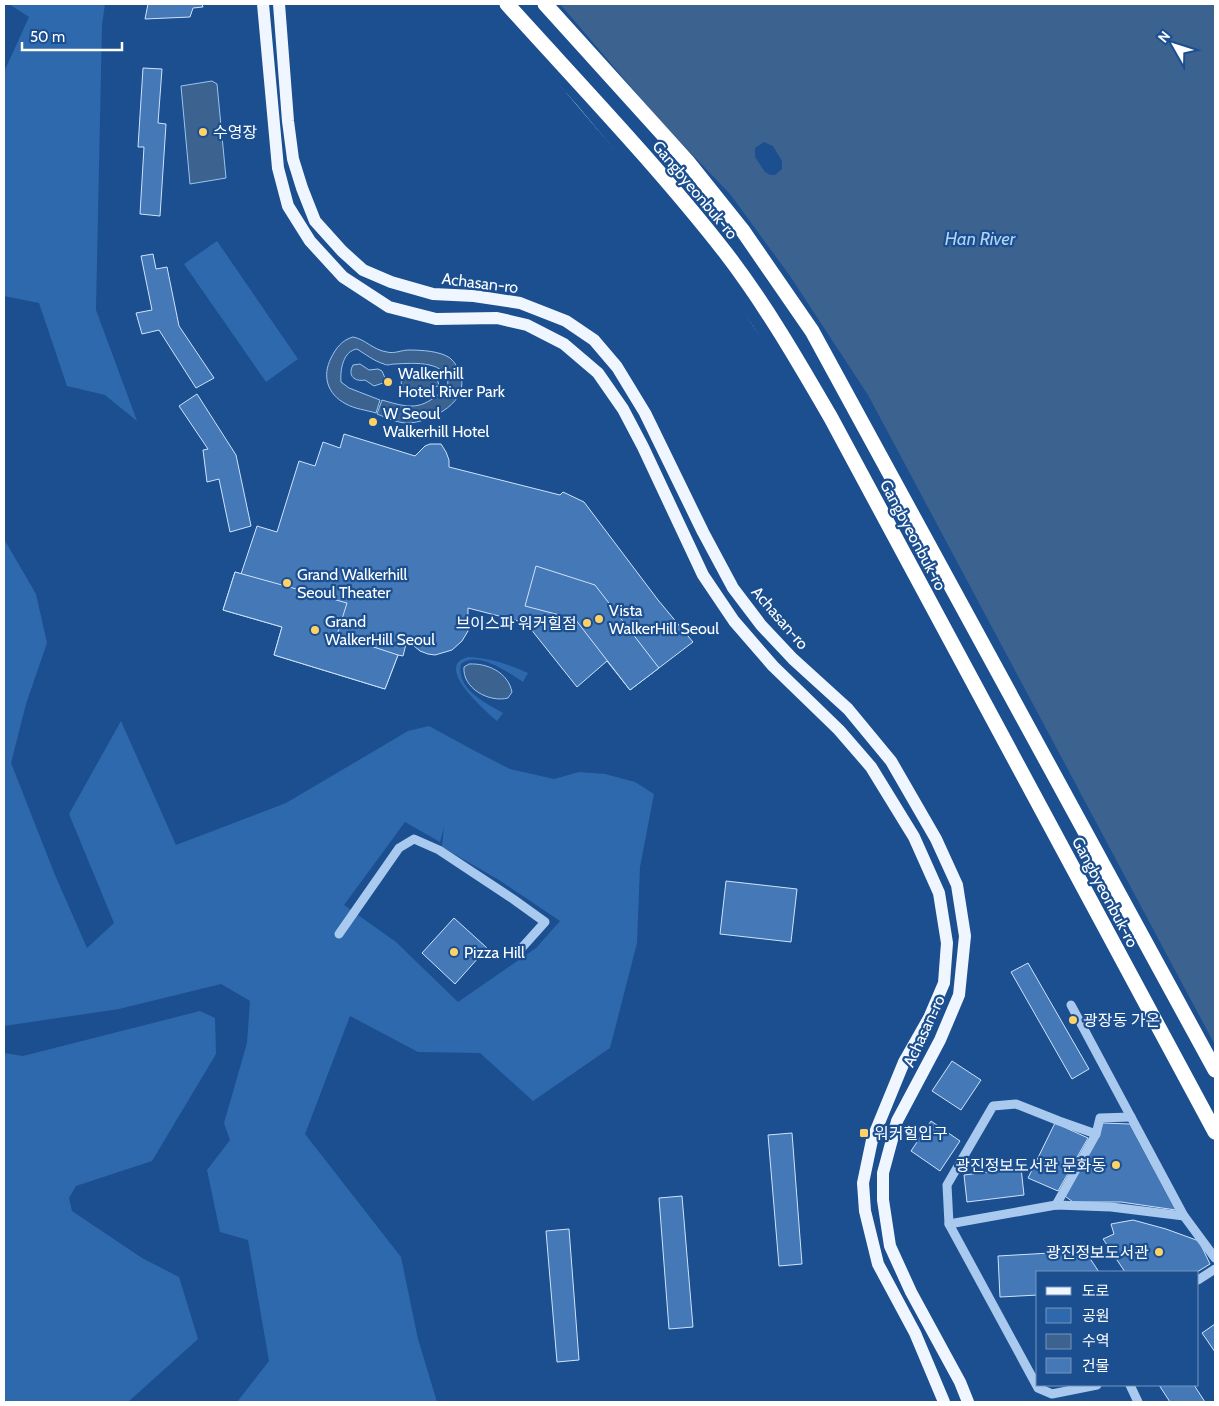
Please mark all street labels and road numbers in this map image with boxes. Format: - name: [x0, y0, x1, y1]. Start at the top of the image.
- street label: Gangbyeonbuk-ro: [648, 137, 742, 243]
- street label: Achasan-ro: [441, 269, 520, 297]
- street label: Gangbyeonbuk-ro: [876, 476, 950, 594]
- street label: Achasan-ro: [748, 583, 813, 653]
- street label: Gangbyeonbuk-ro: [1068, 833, 1142, 951]
- street label: Achasan-ro: [899, 992, 949, 1070]

